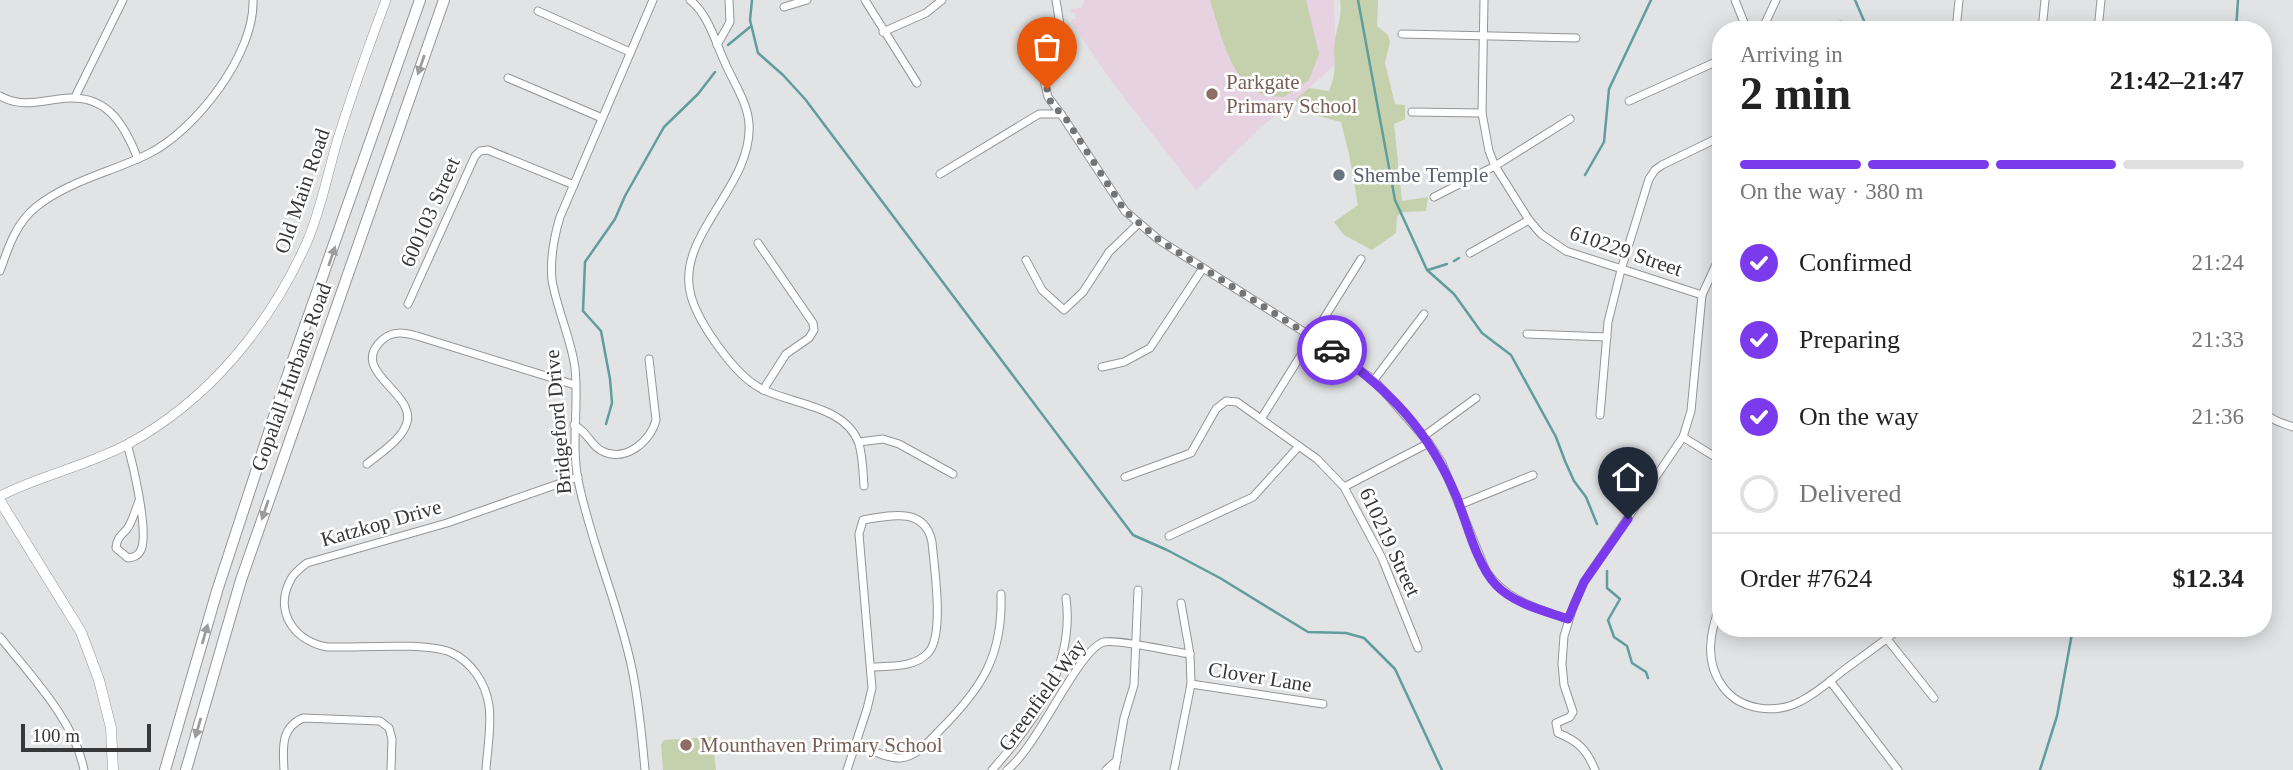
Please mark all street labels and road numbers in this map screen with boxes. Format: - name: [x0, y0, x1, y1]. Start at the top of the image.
- street label: Old Main Road: [269, 125, 335, 257]
- street label: 600103 Street: [395, 153, 465, 270]
- street label: 610229 Street: [1567, 221, 1685, 281]
- street label: Gopalall Hurbans Road: [246, 279, 336, 474]
- street label: Bridgeford Drive: [540, 349, 576, 495]
- street label: 610219 Street: [1354, 484, 1426, 600]
- street label: Katzkop Drive: [318, 494, 444, 552]
- street label: Greenfield Way: [993, 634, 1091, 756]
- street label: Clover Lane: [1207, 657, 1313, 697]

